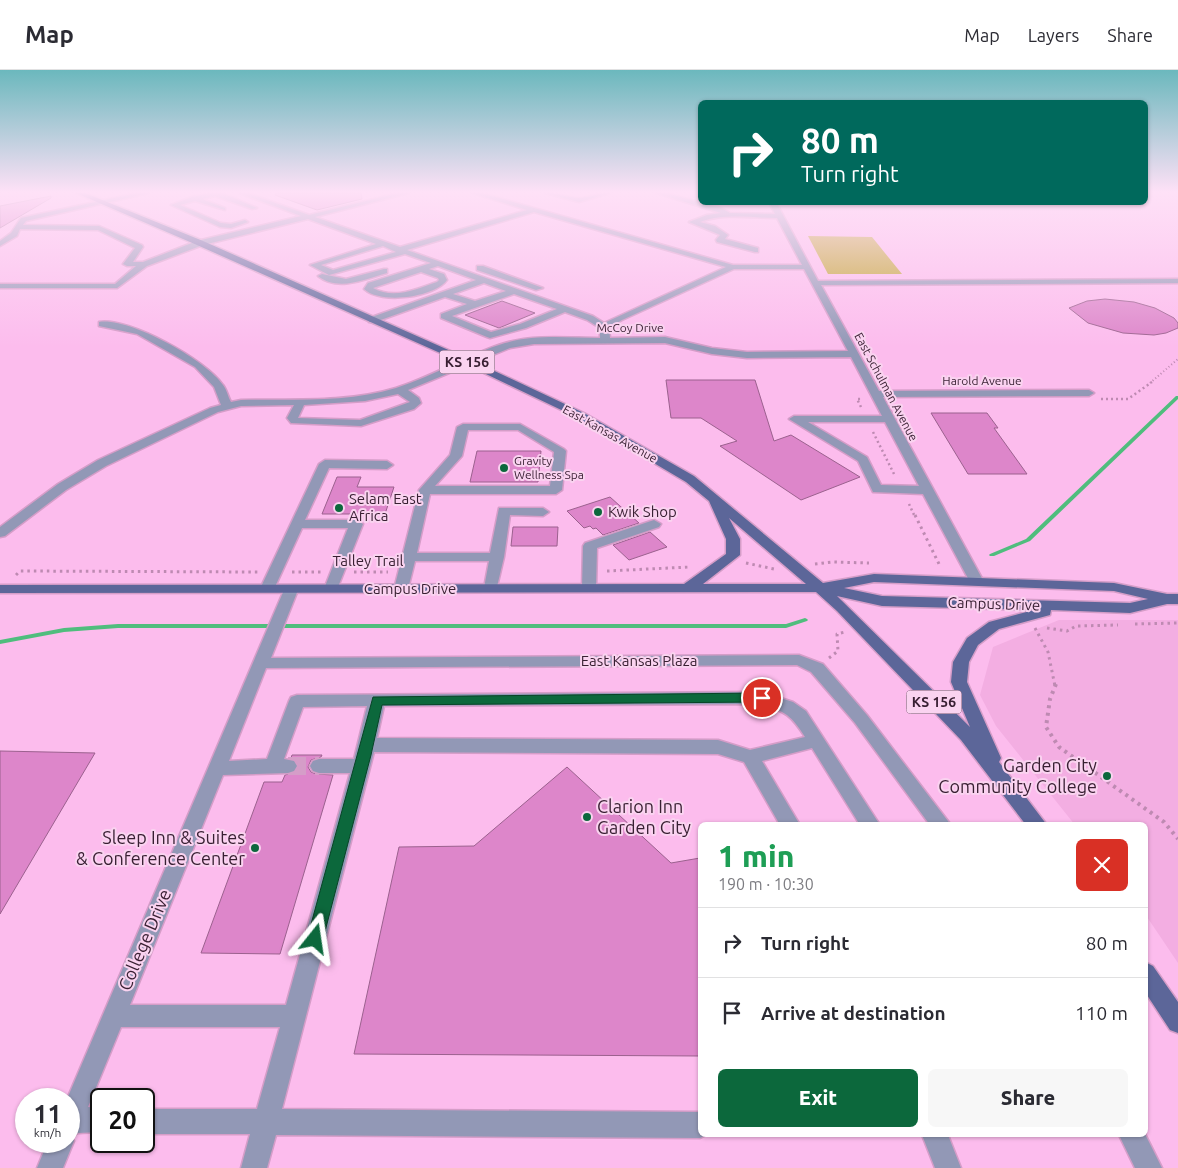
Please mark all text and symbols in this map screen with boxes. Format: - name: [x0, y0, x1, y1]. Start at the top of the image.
- text: Map: [25, 21, 74, 48]
- text: Map: [964, 25, 1000, 45]
- text: Layers: [1028, 25, 1079, 45]
- text: Share: [1107, 25, 1153, 45]
- icon: right: [718, 120, 783, 185]
- text: 80 m: [801, 120, 879, 160]
- text: Turn right: [801, 161, 899, 186]
- street label: McCoy Drive: [596, 321, 664, 334]
- street label: East Schulman Avenue: [852, 330, 921, 443]
- road number: KS 156: [440, 350, 494, 374]
- street label: Harold Avenue: [942, 374, 1022, 387]
- street label: East Kansas Avenue: [561, 402, 660, 465]
- place label: Gravity Wellness Spa: [514, 454, 584, 481]
- marker: Gravity Wellness Spa: [498, 462, 510, 474]
- place label: Selam East Africa: [349, 490, 422, 524]
- marker: Selam East Africa: [333, 502, 345, 514]
- place label: Kwik Shop: [608, 503, 677, 520]
- marker: Kwik Shop: [592, 506, 604, 518]
- street label: Talley Trail: [332, 552, 404, 569]
- street label: Campus Drive: [364, 580, 456, 597]
- street label: Campus Drive: [947, 593, 1041, 614]
- street label: East Kansas Plaza: [581, 652, 697, 669]
- pin: [741, 677, 783, 719]
- icon: arrive: [748, 684, 776, 712]
- road number: KS 156: [906, 690, 962, 714]
- place label: Garden City Community College: [938, 755, 1097, 796]
- marker: Garden City Community College: [1101, 770, 1113, 782]
- place label: Clarion Inn Garden City: [597, 796, 691, 837]
- marker: Clarion Inn Garden City: [581, 811, 593, 823]
- place label: Sleep Inn & Suites & Conference Center: [76, 827, 245, 868]
- text: 1 min: [718, 839, 794, 873]
- button: close: [1076, 839, 1128, 891]
- marker: Sleep Inn & Suites & Conference Center: [249, 842, 261, 854]
- text: 190 m · 10:30: [718, 875, 814, 893]
- street label: College Drive: [114, 886, 174, 993]
- position arrow: [288, 912, 340, 964]
- icon: right: [718, 929, 746, 957]
- text: Turn right: [761, 932, 849, 954]
- text: 80 m: [1086, 932, 1128, 954]
- icon: arrive: [718, 999, 746, 1027]
- text: Arrive at destination: [761, 1002, 946, 1024]
- text: 110 m: [1075, 1002, 1128, 1024]
- button: Exit: [718, 1069, 918, 1127]
- button: Share: [928, 1069, 1128, 1127]
- speed limit sign: 20: [90, 1088, 155, 1153]
- text: 11: [33, 1100, 62, 1128]
- text: km/h: [34, 1126, 61, 1139]

